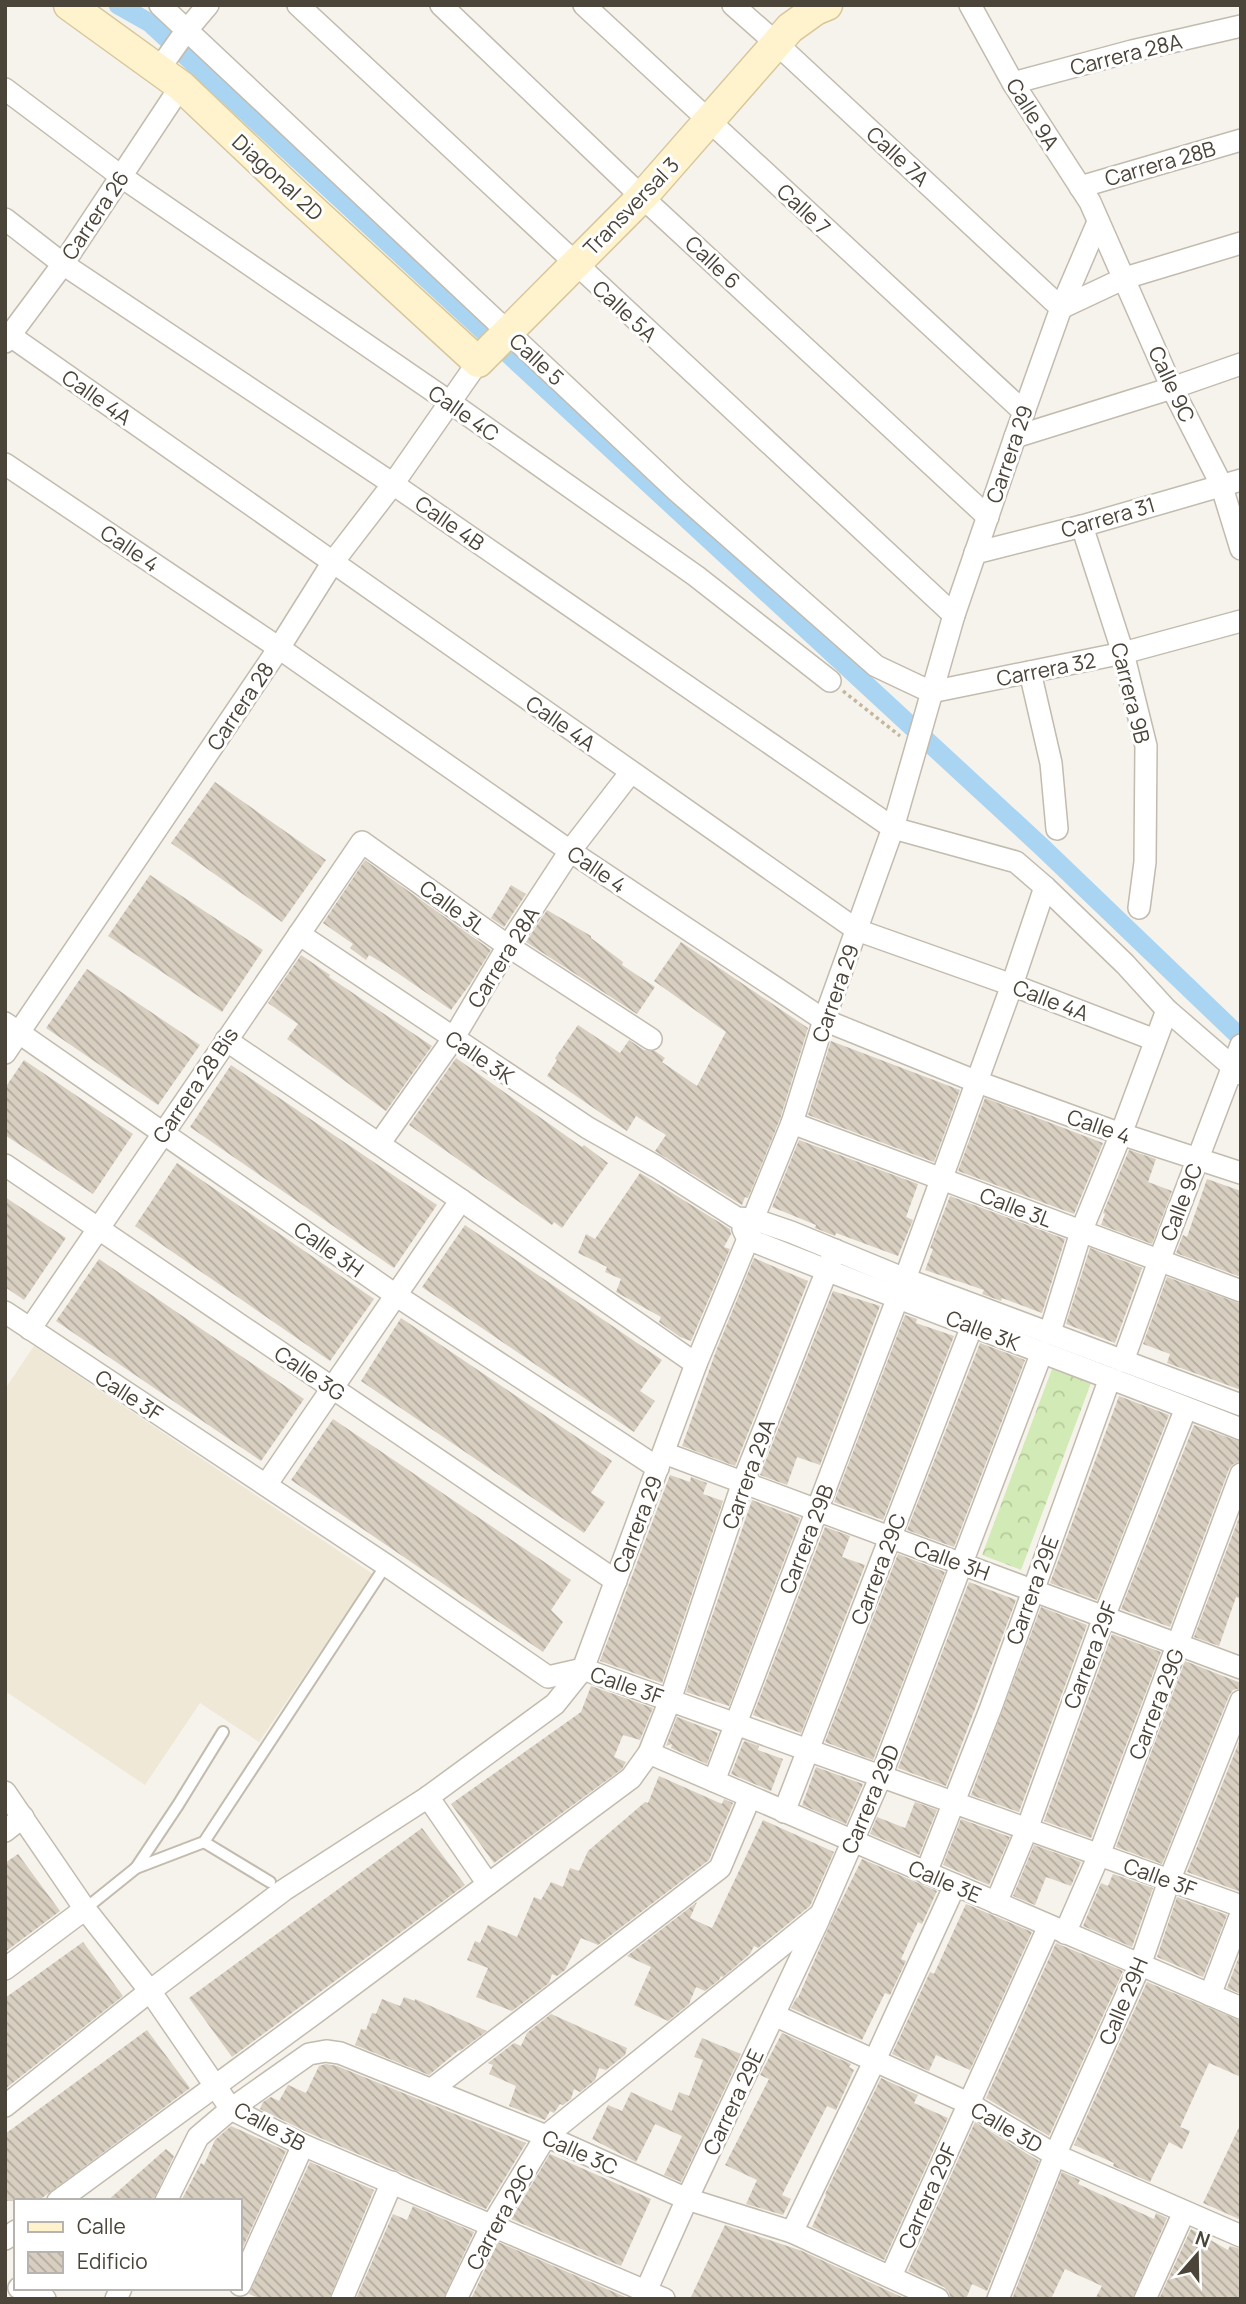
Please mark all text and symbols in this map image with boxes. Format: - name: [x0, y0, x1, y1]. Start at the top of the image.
- street label: Carrera 28A: [1067, 27, 1185, 81]
- street label: Calle 9A: [1000, 73, 1066, 155]
- street label: Calle 7A: [861, 120, 935, 192]
- street label: Diagonal 2D: [226, 128, 330, 226]
- street label: Carrera 28B: [1101, 134, 1219, 192]
- street label: Transversal 3: [577, 151, 685, 261]
- street label: Carrera 26: [55, 165, 135, 265]
- street label: Calle 7: [771, 177, 837, 241]
- street label: Calle 6: [679, 229, 747, 295]
- street label: Calle 5A: [587, 274, 663, 348]
- street label: Calle 5: [504, 327, 570, 391]
- street label: Calle 9C: [1142, 341, 1202, 427]
- street label: Calle 4A: [57, 363, 137, 431]
- street label: Calle 4C: [423, 378, 505, 448]
- street label: Carrera 29: [979, 401, 1039, 507]
- street label: Calle 4B: [410, 489, 490, 557]
- street label: Carrera 31: [1058, 490, 1158, 544]
- street label: Calle 4: [95, 518, 165, 578]
- street label: Carrera 9B: [1105, 640, 1157, 746]
- street label: Carrera 32: [994, 646, 1098, 692]
- street label: Carrera 28: [200, 656, 280, 756]
- street label: Calle 4A: [521, 689, 601, 757]
- street label: Calle 4: [562, 839, 632, 899]
- street label: Calle 3L: [414, 874, 492, 941]
- street label: Carrera 28A: [461, 901, 545, 1013]
- street label: Carrera 29: [805, 940, 865, 1046]
- street label: Calle 4A: [1009, 973, 1093, 1027]
- street label: Carrera 28 Bis: [146, 1022, 244, 1148]
- street label: Calle 3K: [440, 1024, 520, 1090]
- street label: Calle 4: [1064, 1102, 1134, 1150]
- street label: Calle 9C: [1153, 1159, 1209, 1245]
- street label: Calle 3L: [976, 1180, 1056, 1234]
- street label: Calle 3H: [289, 1215, 369, 1283]
- street label: Calle 3K: [942, 1303, 1024, 1357]
- street label: Calle 3G: [269, 1339, 351, 1407]
- street label: Calle 3F: [90, 1363, 168, 1427]
- street label: Carrera 29A: [715, 1415, 781, 1533]
- street label: Carrera 29: [606, 1471, 668, 1577]
- street label: Carrera 29B: [772, 1480, 840, 1598]
- street label: Carrera 29C: [844, 1509, 912, 1629]
- street label: Carrera 29E: [999, 1532, 1065, 1648]
- street label: Calle 3H: [910, 1533, 994, 1587]
- street label: Carrera 29F: [1057, 1597, 1123, 1713]
- street label: Carrera 29G: [1122, 1644, 1190, 1764]
- street label: Calle 3F: [587, 1660, 667, 1711]
- street label: Carrera 29D: [834, 1740, 906, 1858]
- street label: Calle 3F: [1120, 1851, 1200, 1903]
- street label: Calle 3E: [904, 1853, 986, 1909]
- street label: Calle 29H: [1092, 1953, 1154, 2049]
- street label: Carrera 29E: [696, 2044, 770, 2160]
- street label: Calle 3B: [229, 2095, 311, 2157]
- street label: Calle 3D: [966, 2095, 1048, 2159]
- street label: Calle 3C: [538, 2123, 622, 2181]
- street label: Carrera 29F: [891, 2139, 963, 2253]
- street label: Carrera 29C: [459, 2159, 541, 2275]
- legend: [14, 2199, 242, 2290]
- text: Calle: [77, 2212, 126, 2240]
- north arrow: [1162, 2220, 1232, 2290]
- text: N: [1192, 2224, 1214, 2254]
- text: Edificio: [77, 2247, 148, 2275]

